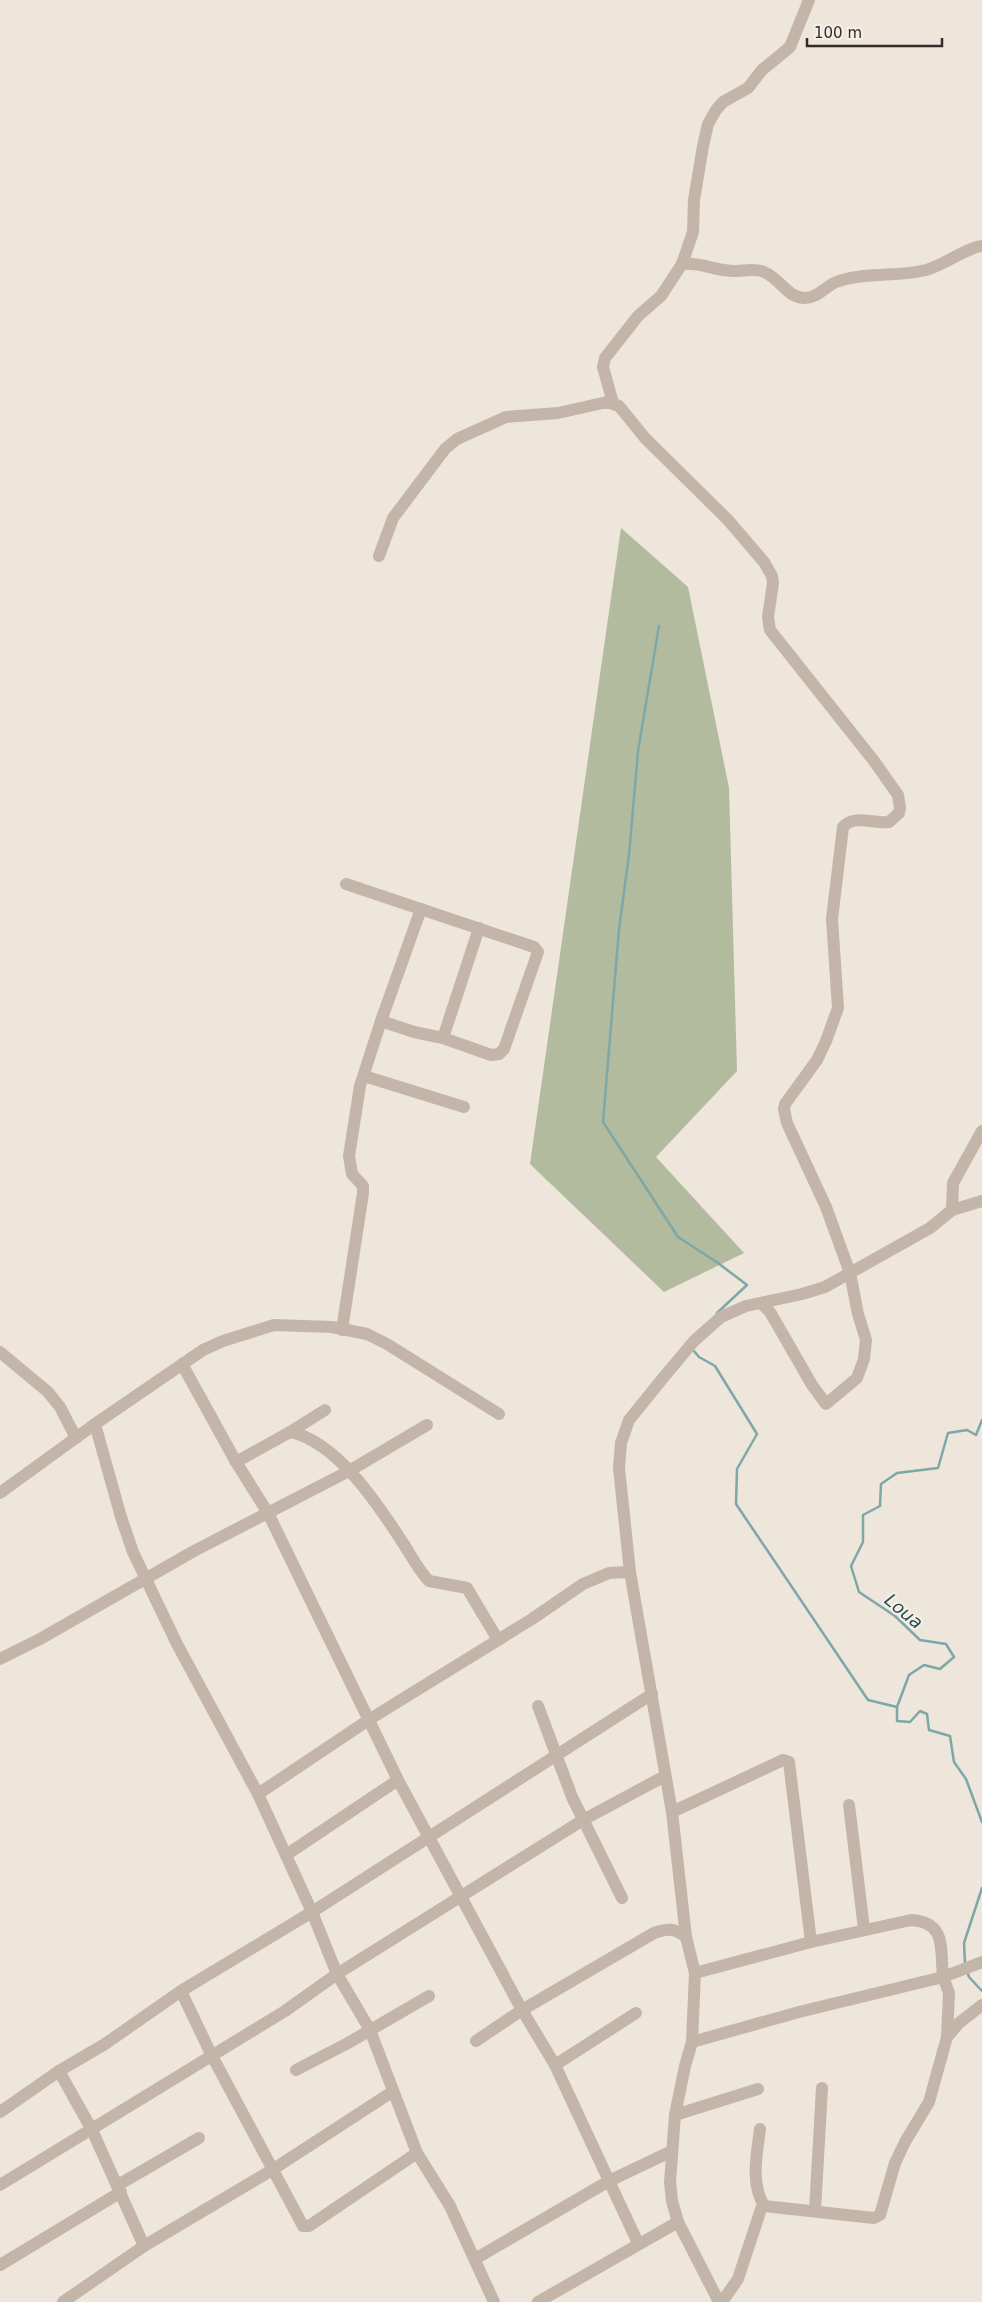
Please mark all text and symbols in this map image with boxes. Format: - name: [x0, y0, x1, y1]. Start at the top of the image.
- scale bar: [807, 15, 942, 47]
- text: 100 m: [814, 24, 862, 42]
- water label: Loua: [881, 1589, 927, 1633]

